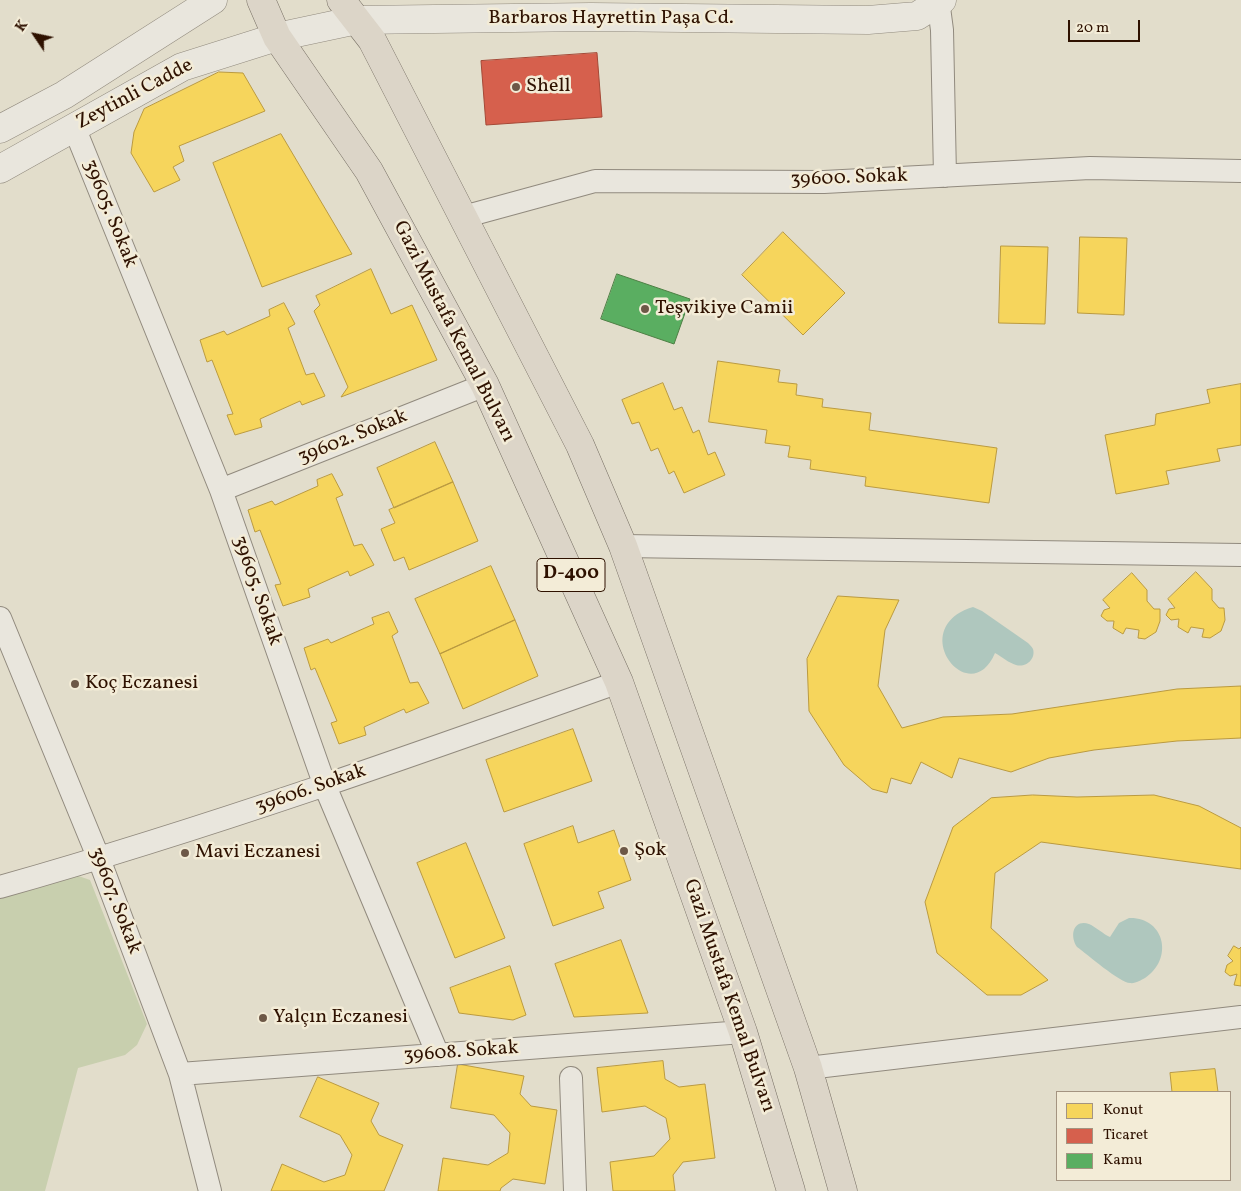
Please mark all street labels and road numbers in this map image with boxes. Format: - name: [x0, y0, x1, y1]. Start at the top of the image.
- street label: Barbaros Hayrettin Paşa Cd.: [488, 7, 734, 31]
- street label: Zeytinli Cadde: [73, 54, 197, 136]
- street label: 39605. Sokak: [76, 156, 142, 272]
- street label: 39600. Sokak: [790, 165, 908, 193]
- street label: Gazi Mustafa Kemal Bulvarı: [387, 217, 519, 447]
- street label: 39602. Sokak: [295, 405, 411, 471]
- street label: 39605. Sokak: [226, 533, 286, 649]
- road number: D-400: [537, 558, 605, 592]
- street label: 39606. Sokak: [252, 760, 370, 820]
- street label: 39607. Sokak: [83, 844, 145, 958]
- street label: Gazi Mustafa Kemal Bulvarı: [677, 876, 779, 1116]
- street label: 39608. Sokak: [403, 1037, 519, 1069]

